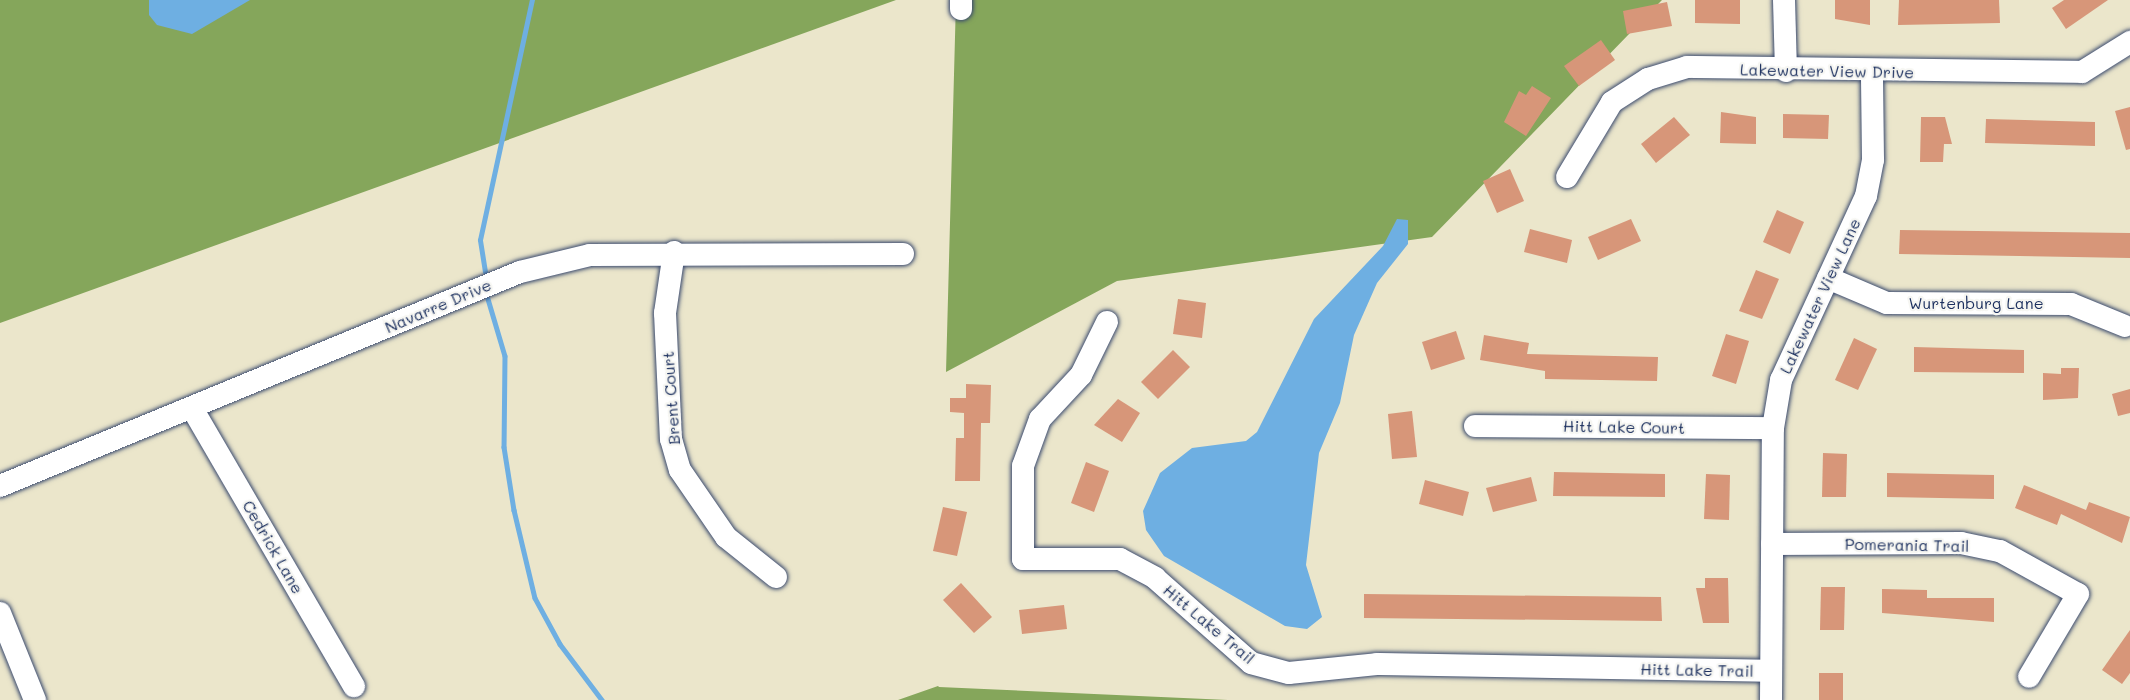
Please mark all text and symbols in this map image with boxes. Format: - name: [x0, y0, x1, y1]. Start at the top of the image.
- street label: Lakewater View Drive: [1740, 60, 1914, 82]
- street label: Lakewater View Lane: [1776, 215, 1864, 377]
- street label: Navarre Drive: [382, 275, 494, 337]
- street label: Wurtenburg Lane: [1908, 293, 2044, 313]
- street label: Brent Court: [658, 351, 684, 445]
- street label: Hitt Lake Court: [1563, 416, 1685, 438]
- street label: Cedrick Lane: [239, 497, 307, 597]
- street label: Pomerania Trail: [1845, 534, 1969, 556]
- street label: Hitt Lake Trail: [1159, 580, 1259, 668]
- street label: Hitt Lake Trail: [1640, 659, 1754, 681]

